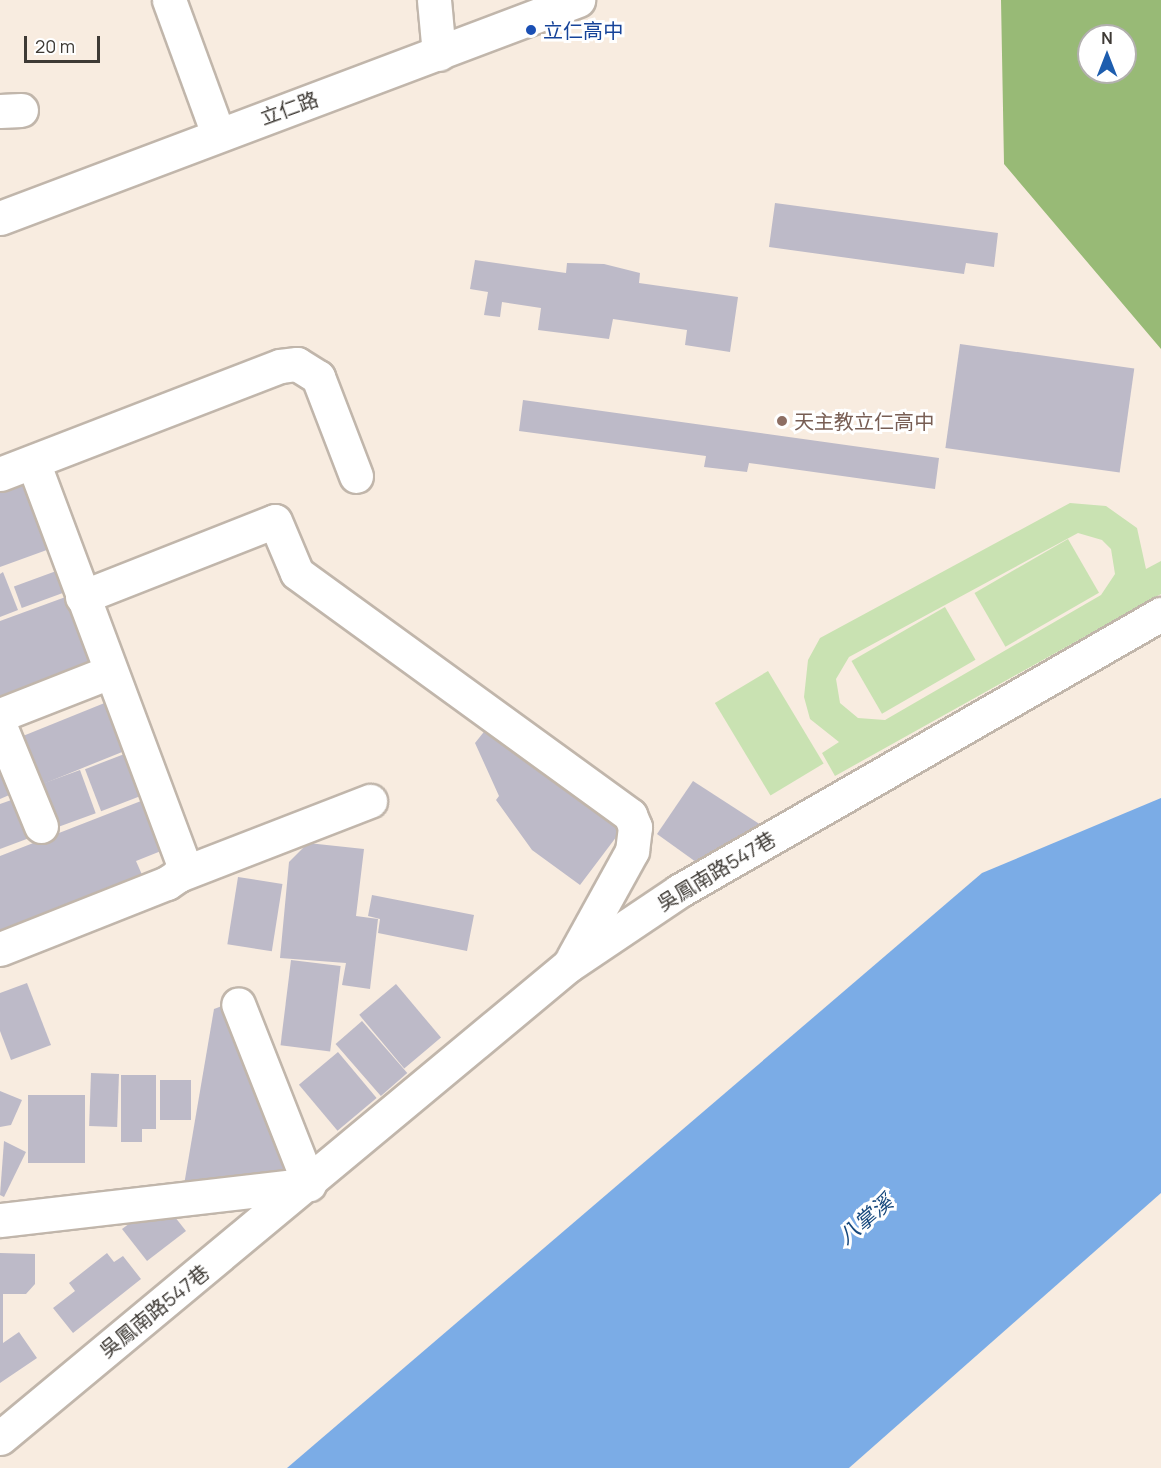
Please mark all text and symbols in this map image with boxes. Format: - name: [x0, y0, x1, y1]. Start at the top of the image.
- place label: 立仁高中: [543, 18, 623, 42]
- marker: 立仁高中: [524, 23, 538, 37]
- scale bar: [27, 24, 104, 62]
- north arrow: [1077, 24, 1137, 84]
- text: N: [1101, 27, 1113, 49]
- text: 20 m: [35, 34, 75, 58]
- street label: 立仁路: [257, 86, 321, 130]
- place label: 天主教立仁高中: [794, 409, 934, 433]
- marker: 天主教立仁高中: [775, 414, 789, 428]
- street label: 吳鳳南路547巷: [653, 826, 779, 916]
- water label: 八掌溪: [833, 1189, 897, 1249]
- street label: 吳鳳南路547巷: [95, 1260, 213, 1362]

